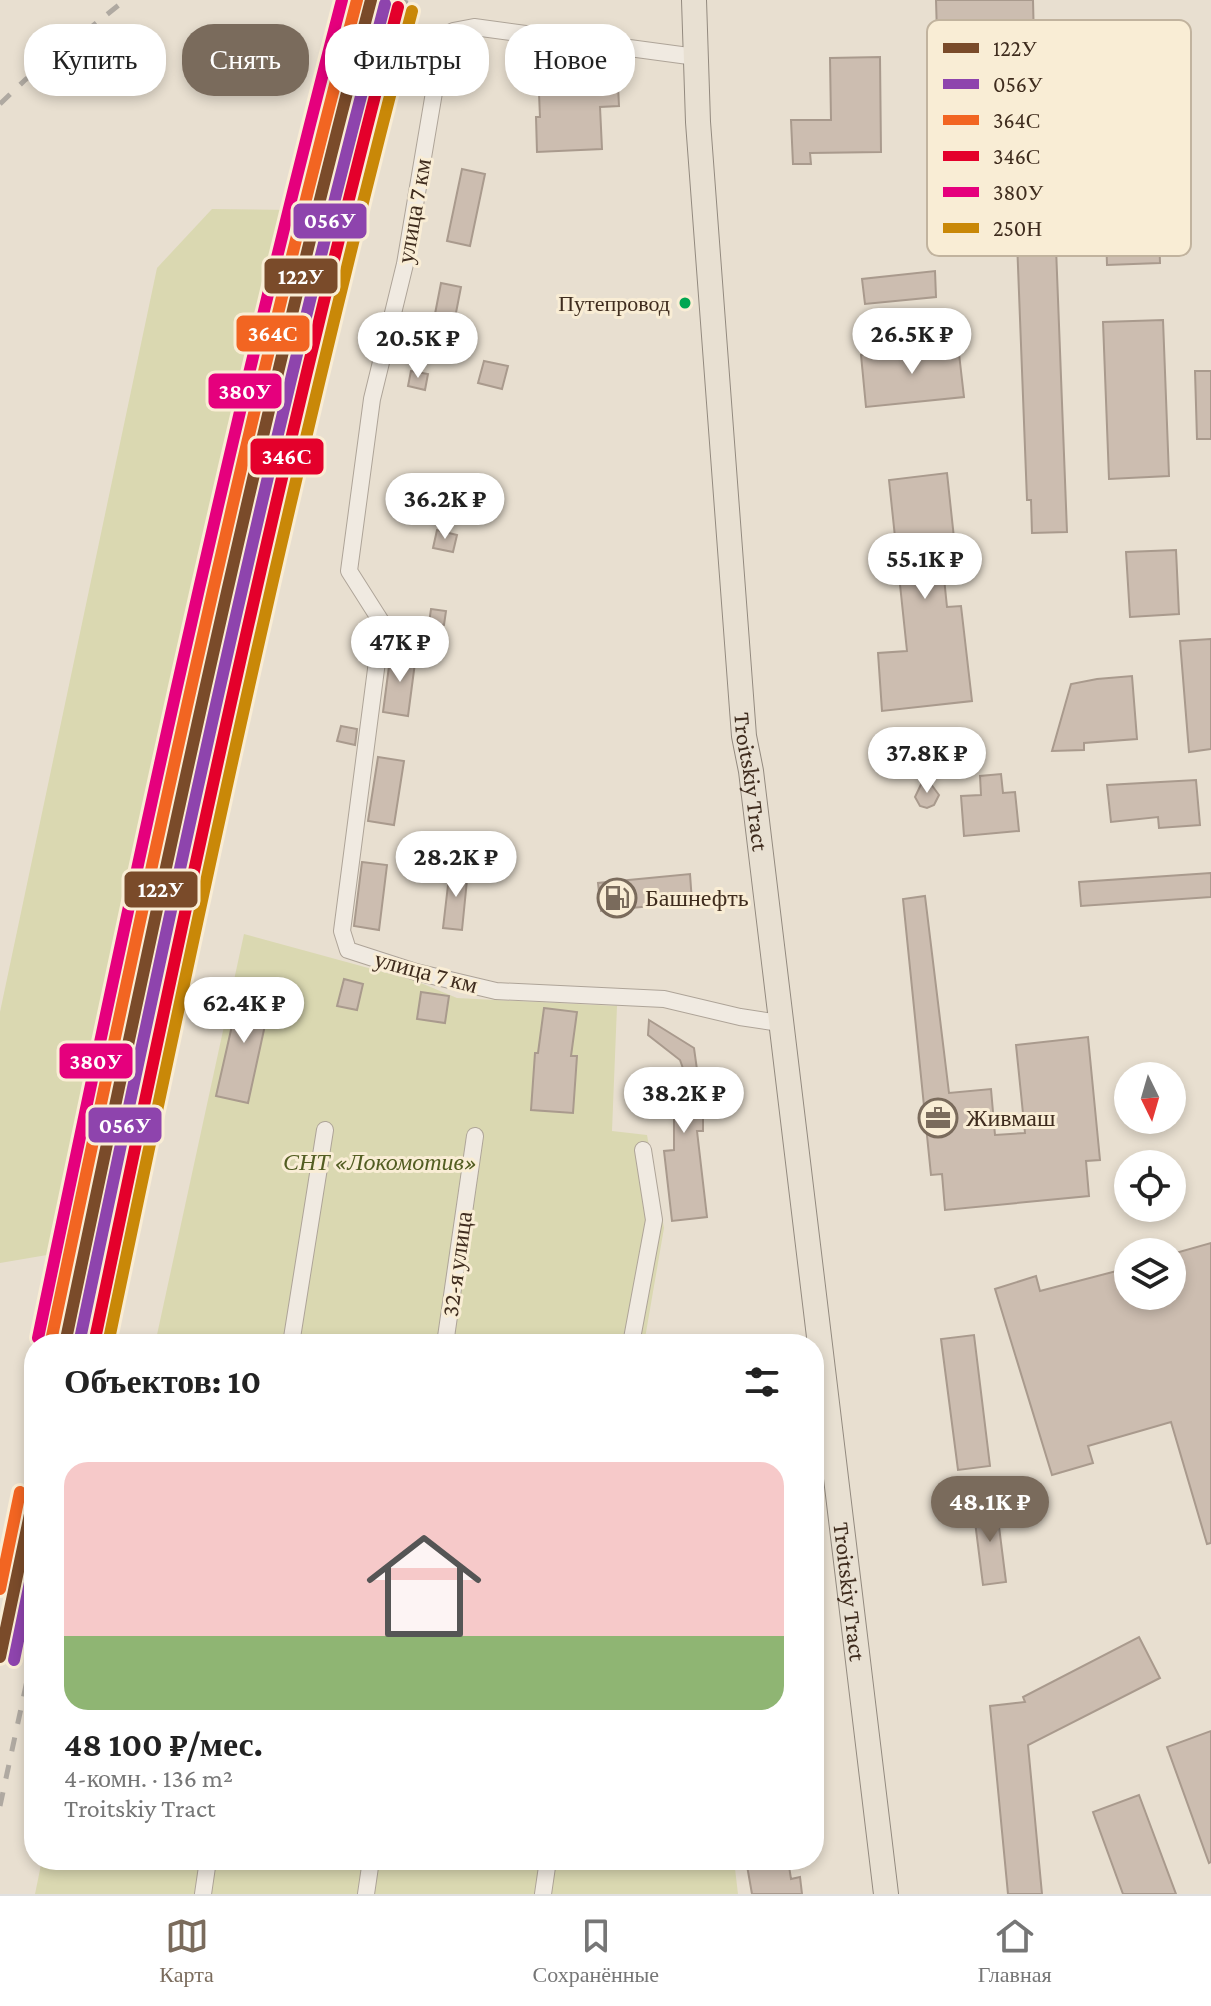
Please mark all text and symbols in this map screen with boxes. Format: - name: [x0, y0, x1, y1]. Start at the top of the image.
- legend: [927, 20, 1191, 256]
- chip: Купить: [24, 24, 166, 96]
- chip: Снять: [182, 24, 309, 96]
- chip: Фильтры: [325, 24, 489, 96]
- chip: Новое: [505, 24, 635, 96]
- text: 122У: [993, 36, 1037, 61]
- text: 056У: [993, 72, 1043, 97]
- text: 364С: [993, 108, 1041, 133]
- text: 346С: [993, 144, 1041, 169]
- street label: улица 7 км: [391, 156, 436, 266]
- text: 380У: [993, 180, 1044, 205]
- line badge: 056У: [292, 202, 368, 240]
- text: 056У: [304, 208, 356, 233]
- text: 250Н: [993, 216, 1042, 241]
- line badge: 122У: [263, 257, 339, 295]
- text: 122У: [278, 264, 324, 289]
- place label: Путепровод: [558, 291, 670, 316]
- marker: Путепровод: [677, 295, 693, 311]
- pin: 26.5K ₽: [838, 308, 986, 376]
- pin: 20.5K ₽: [344, 312, 492, 380]
- line badge: 364С: [235, 314, 311, 353]
- text: 26.5K ₽: [870, 319, 954, 348]
- text: 364С: [248, 321, 298, 346]
- text: 20.5K ₽: [376, 323, 460, 352]
- line badge: 380У: [207, 372, 283, 410]
- text: 380У: [218, 379, 272, 404]
- line badge: 346С: [249, 437, 325, 476]
- text: 346С: [262, 444, 312, 469]
- pin: 36.2K ₽: [371, 473, 519, 541]
- text: 36.2K ₽: [403, 484, 487, 513]
- pin: 55.1K ₽: [851, 533, 999, 601]
- text: 55.1K ₽: [886, 544, 964, 573]
- pin: 47K ₽: [344, 616, 456, 684]
- text: 47K ₽: [369, 627, 431, 656]
- street label: Troitskiy Tract: [729, 711, 775, 853]
- pin: 37.8K ₽: [853, 727, 1001, 795]
- text: 37.8K ₽: [886, 738, 968, 767]
- pin: 28.2K ₽: [382, 831, 530, 899]
- text: 28.2K ₽: [414, 842, 498, 871]
- line badge: 122У: [123, 870, 199, 909]
- text: 122У: [138, 877, 184, 902]
- fuel station icon: Башнефть: [596, 877, 638, 919]
- place label: Башнефть: [645, 884, 749, 911]
- street label: улица 7 км: [371, 945, 481, 998]
- pin: 62.4K ₽: [170, 977, 318, 1045]
- text: 62.4K ₽: [202, 988, 286, 1017]
- line badge: 380У: [58, 1042, 134, 1080]
- text: 380У: [69, 1049, 123, 1074]
- north arrow: [1114, 1062, 1186, 1134]
- map controls: [1114, 1062, 1186, 1310]
- pin: 38.2K ₽: [610, 1067, 758, 1135]
- text: 38.2K ₽: [642, 1078, 726, 1107]
- office icon: Живмаш: [917, 1097, 959, 1139]
- place label: Живмаш: [966, 1104, 1056, 1131]
- line badge: 056У: [87, 1106, 163, 1144]
- text: 056У: [99, 1113, 151, 1138]
- park label: СНТ «Локомотив»: [283, 1148, 477, 1175]
- button: locate: [1114, 1150, 1186, 1222]
- street label: 32-я улица: [436, 1209, 477, 1318]
- button: layers: [1114, 1238, 1186, 1310]
- icon: filters: [740, 1360, 784, 1404]
- text: Объектов: 10: [64, 1363, 261, 1400]
- pin: 48.1K ₽: [916, 1476, 1064, 1544]
- text: 48.1K ₽: [949, 1487, 1031, 1516]
- icon: home: [352, 1514, 496, 1658]
- street label: Troitskiy Tract: [828, 1521, 872, 1664]
- text: 48 100 ₽/мес.: [64, 1726, 263, 1763]
- text: 4-комн. · 136 m²: [64, 1764, 233, 1793]
- text: Troitskiy Tract: [64, 1794, 215, 1823]
- tab: Карта: [159, 1914, 214, 1988]
- tab: Сохранённые: [533, 1914, 659, 1988]
- tab: Главная: [978, 1914, 1052, 1988]

